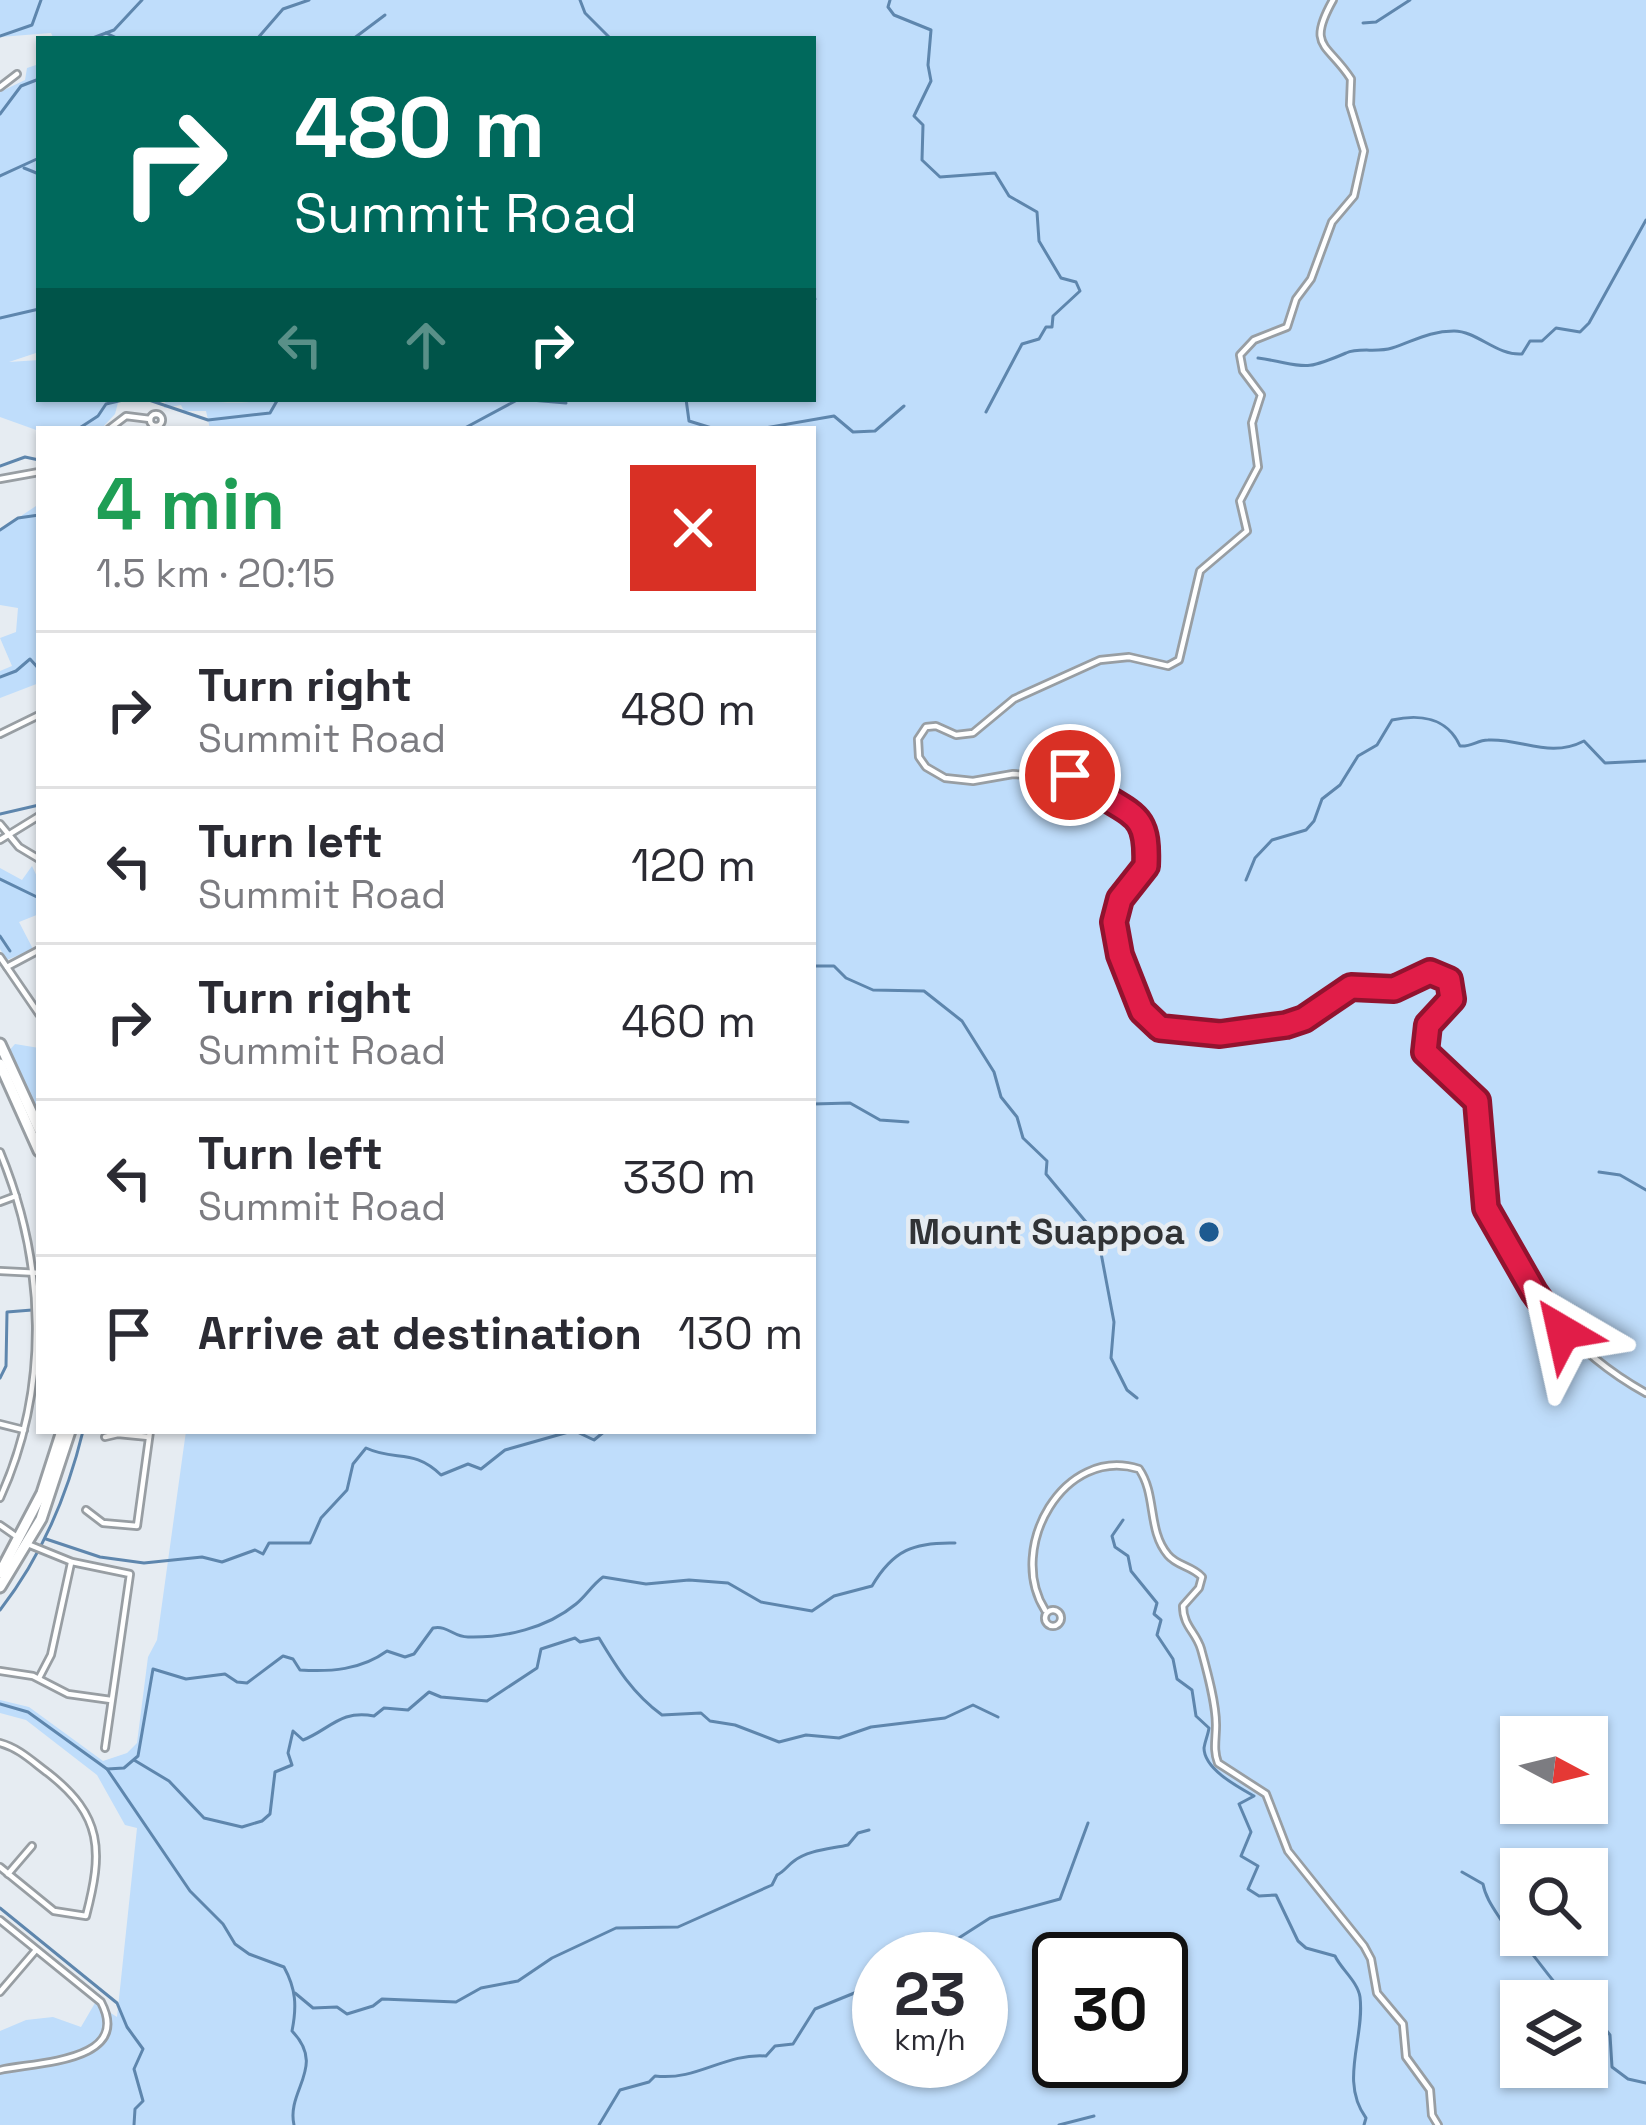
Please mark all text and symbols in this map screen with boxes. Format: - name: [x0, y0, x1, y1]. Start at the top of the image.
- text: 480 m: [294, 74, 545, 182]
- icon: right: [96, 84, 252, 240]
- text: Summit Road: [294, 179, 638, 248]
- icon: left: [267, 312, 333, 378]
- icon: ahead: [393, 312, 459, 378]
- icon: right: [519, 312, 585, 378]
- text: 4 min: [96, 458, 285, 550]
- button: close: [630, 465, 756, 591]
- text: 1.5 km · 20:15: [96, 549, 335, 598]
- text: Turn right: [198, 657, 412, 714]
- icon: right: [96, 677, 162, 743]
- text: 480 m: [621, 681, 756, 738]
- text: Summit Road: [198, 714, 446, 763]
- pin: [1019, 724, 1121, 826]
- icon: arrive: [1037, 742, 1103, 808]
- text: Turn left: [198, 813, 383, 870]
- icon: left: [96, 833, 162, 899]
- text: 120 m: [631, 837, 756, 894]
- text: Summit Road: [198, 870, 446, 919]
- text: Turn right: [198, 969, 412, 1026]
- icon: right: [96, 989, 162, 1055]
- text: 460 m: [621, 993, 756, 1050]
- text: Summit Road: [198, 1026, 446, 1075]
- text: Turn left: [198, 1125, 383, 1182]
- icon: left: [96, 1145, 162, 1211]
- text: 330 m: [623, 1149, 756, 1206]
- text: Summit Road: [198, 1182, 446, 1231]
- place label: Mount Suappoa: [908, 1209, 1185, 1255]
- marker: Mount Suappoa: [1196, 1219, 1222, 1245]
- position arrow: [1500, 1269, 1626, 1395]
- icon: arrive: [96, 1301, 162, 1367]
- text: Arrive at destination: [198, 1305, 642, 1362]
- text: 130 m: [678, 1305, 803, 1362]
- north arrow: [1500, 1716, 1608, 1824]
- map controls: [1500, 1716, 1608, 2088]
- button: search: [1500, 1848, 1608, 1956]
- speed limit sign: 30: [1032, 1932, 1188, 2088]
- text: 23: [894, 1956, 966, 2033]
- button: layers: [1500, 1980, 1608, 2088]
- text: km/h: [894, 2020, 966, 2059]

